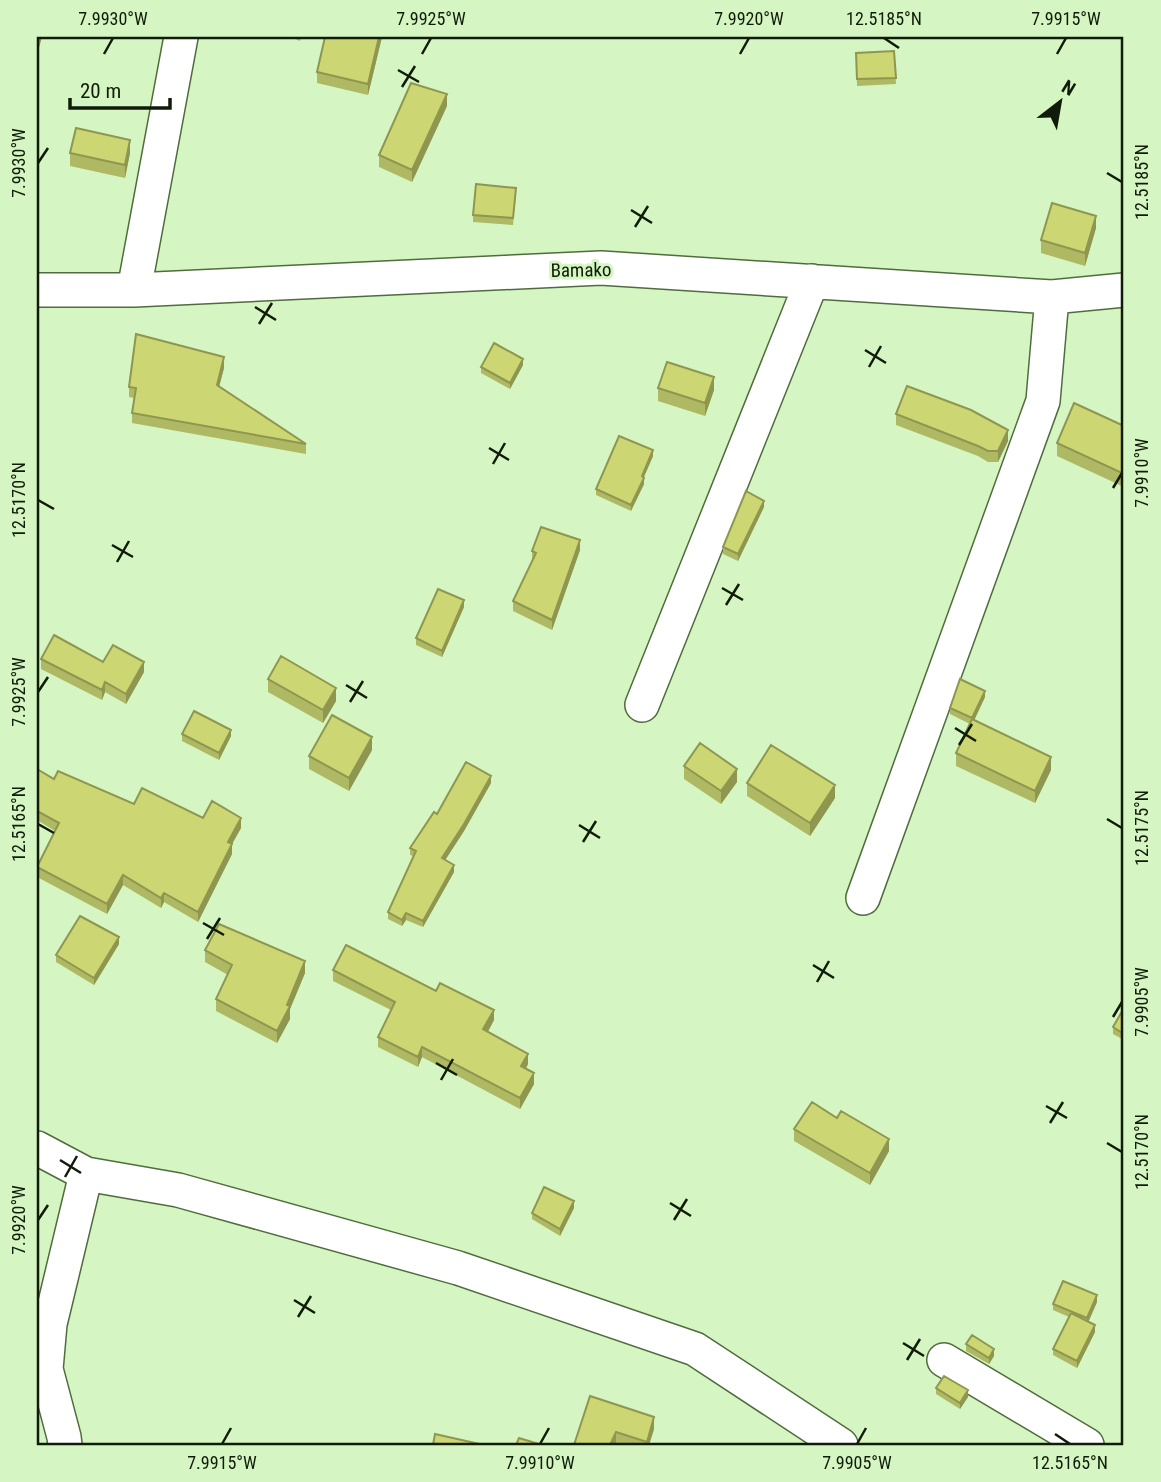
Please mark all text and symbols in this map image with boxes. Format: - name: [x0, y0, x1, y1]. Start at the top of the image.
- text: 7.9930°W: [78, 8, 148, 29]
- text: 7.9925°W: [396, 8, 466, 29]
- text: 7.9920°W: [714, 8, 784, 29]
- text: 12.5185°N: [846, 8, 922, 29]
- text: 7.9915°W: [1031, 8, 1101, 29]
- scale bar: [70, 66, 170, 110]
- north arrow: [1024, 66, 1094, 136]
- text: N: [1058, 75, 1079, 101]
- text: 20 m: [80, 79, 121, 103]
- text: 7.9930°W: [8, 128, 29, 198]
- text: 12.5185°N: [1131, 144, 1152, 220]
- street label: Bamako: [550, 258, 612, 282]
- text: 7.9910°W: [1131, 438, 1152, 508]
- text: 12.5170°N: [8, 462, 29, 538]
- text: 7.9925°W: [8, 657, 29, 727]
- text: 12.5165°N: [8, 786, 29, 862]
- text: 12.5175°N: [1131, 790, 1152, 866]
- text: 7.9905°W: [1131, 967, 1152, 1037]
- text: 12.5170°N: [1131, 1114, 1152, 1190]
- text: 7.9920°W: [8, 1185, 29, 1255]
- text: 7.9915°W: [187, 1452, 257, 1473]
- text: 7.9910°W: [505, 1452, 575, 1473]
- text: 7.9905°W: [822, 1452, 892, 1473]
- text: 12.5165°N: [1032, 1452, 1108, 1473]

